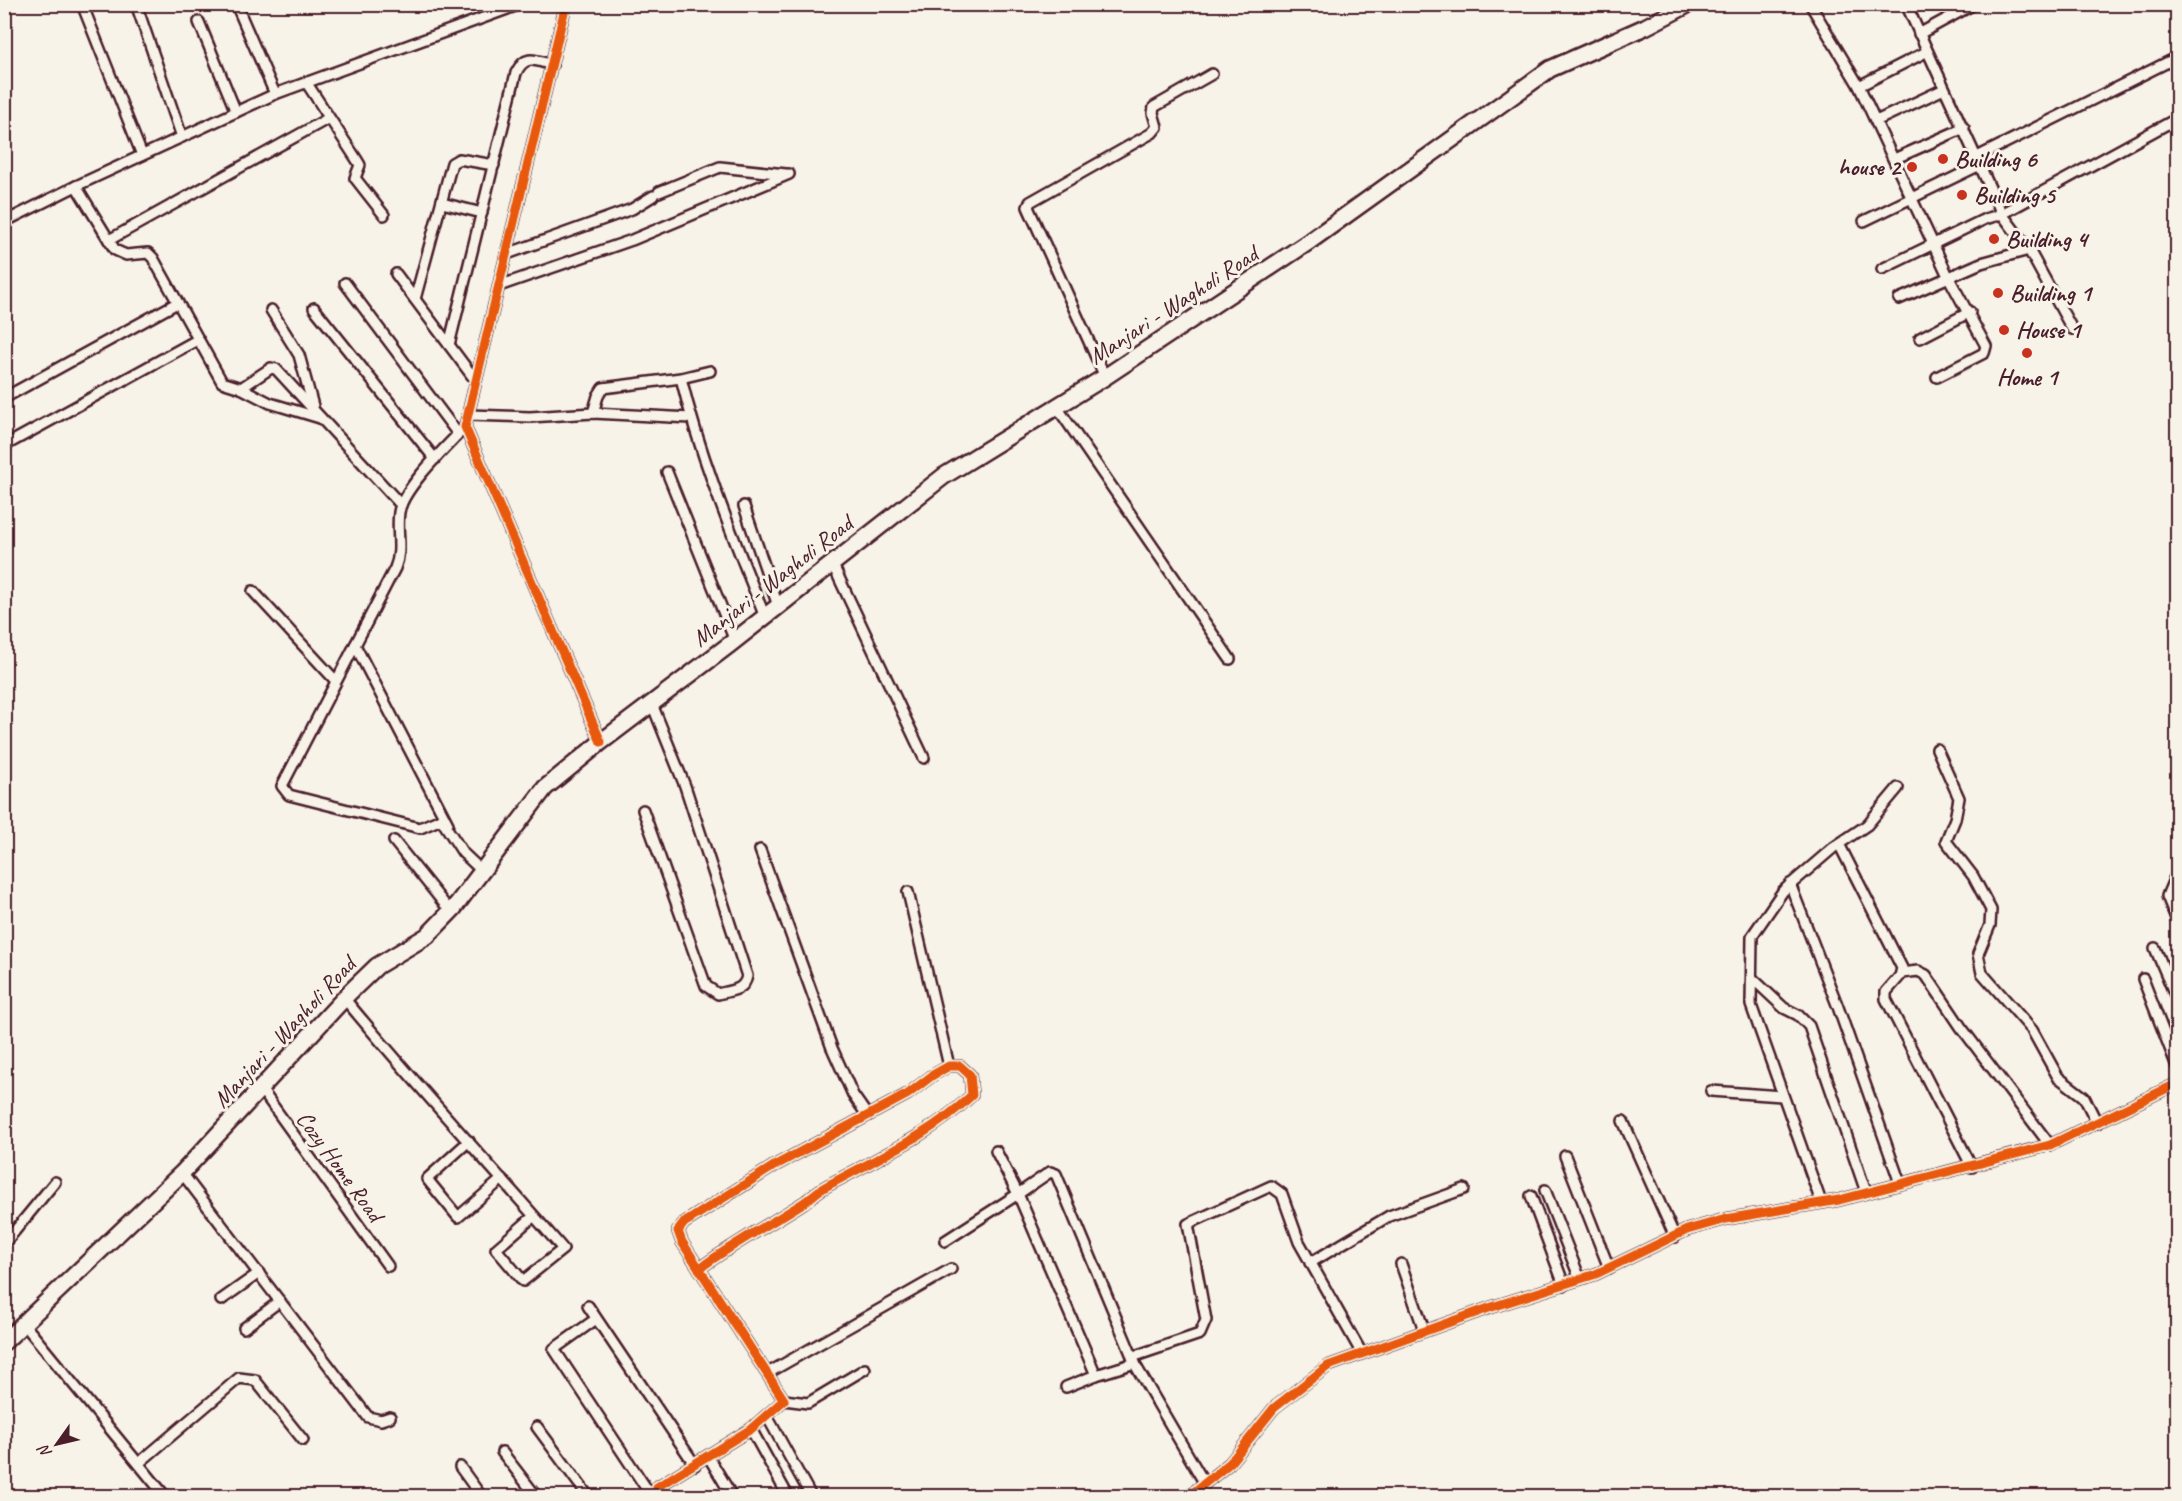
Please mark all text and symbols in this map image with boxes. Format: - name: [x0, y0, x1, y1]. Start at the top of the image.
- place label: Building 6: [1955, 144, 2038, 174]
- place label: house 2: [1838, 152, 1902, 182]
- marker: Building 6: [1936, 152, 1950, 166]
- marker: house 2: [1905, 160, 1919, 174]
- place label: Building 5: [1974, 180, 2057, 210]
- marker: Building 5: [1955, 188, 1969, 202]
- place label: Building 4: [2006, 224, 2090, 254]
- marker: Building 4: [1987, 232, 2001, 246]
- street label: Manjari - Wagholi Road: [1083, 237, 1266, 371]
- place label: Building 1: [2010, 278, 2094, 308]
- marker: Building 1: [1991, 286, 2005, 300]
- place label: House 1: [2016, 315, 2084, 345]
- marker: House 1: [1997, 323, 2011, 337]
- marker: Home 1: [2020, 346, 2034, 360]
- place label: Home 1: [1997, 362, 2061, 392]
- street label: Manjari - Wagholi Road: [686, 507, 861, 653]
- street label: Manjari - Wagholi Road: [206, 948, 364, 1114]
- street label: Cozy Home Road: [290, 1105, 392, 1230]
- north arrow: [27, 1414, 87, 1474]
- text: N: [33, 1440, 56, 1462]

